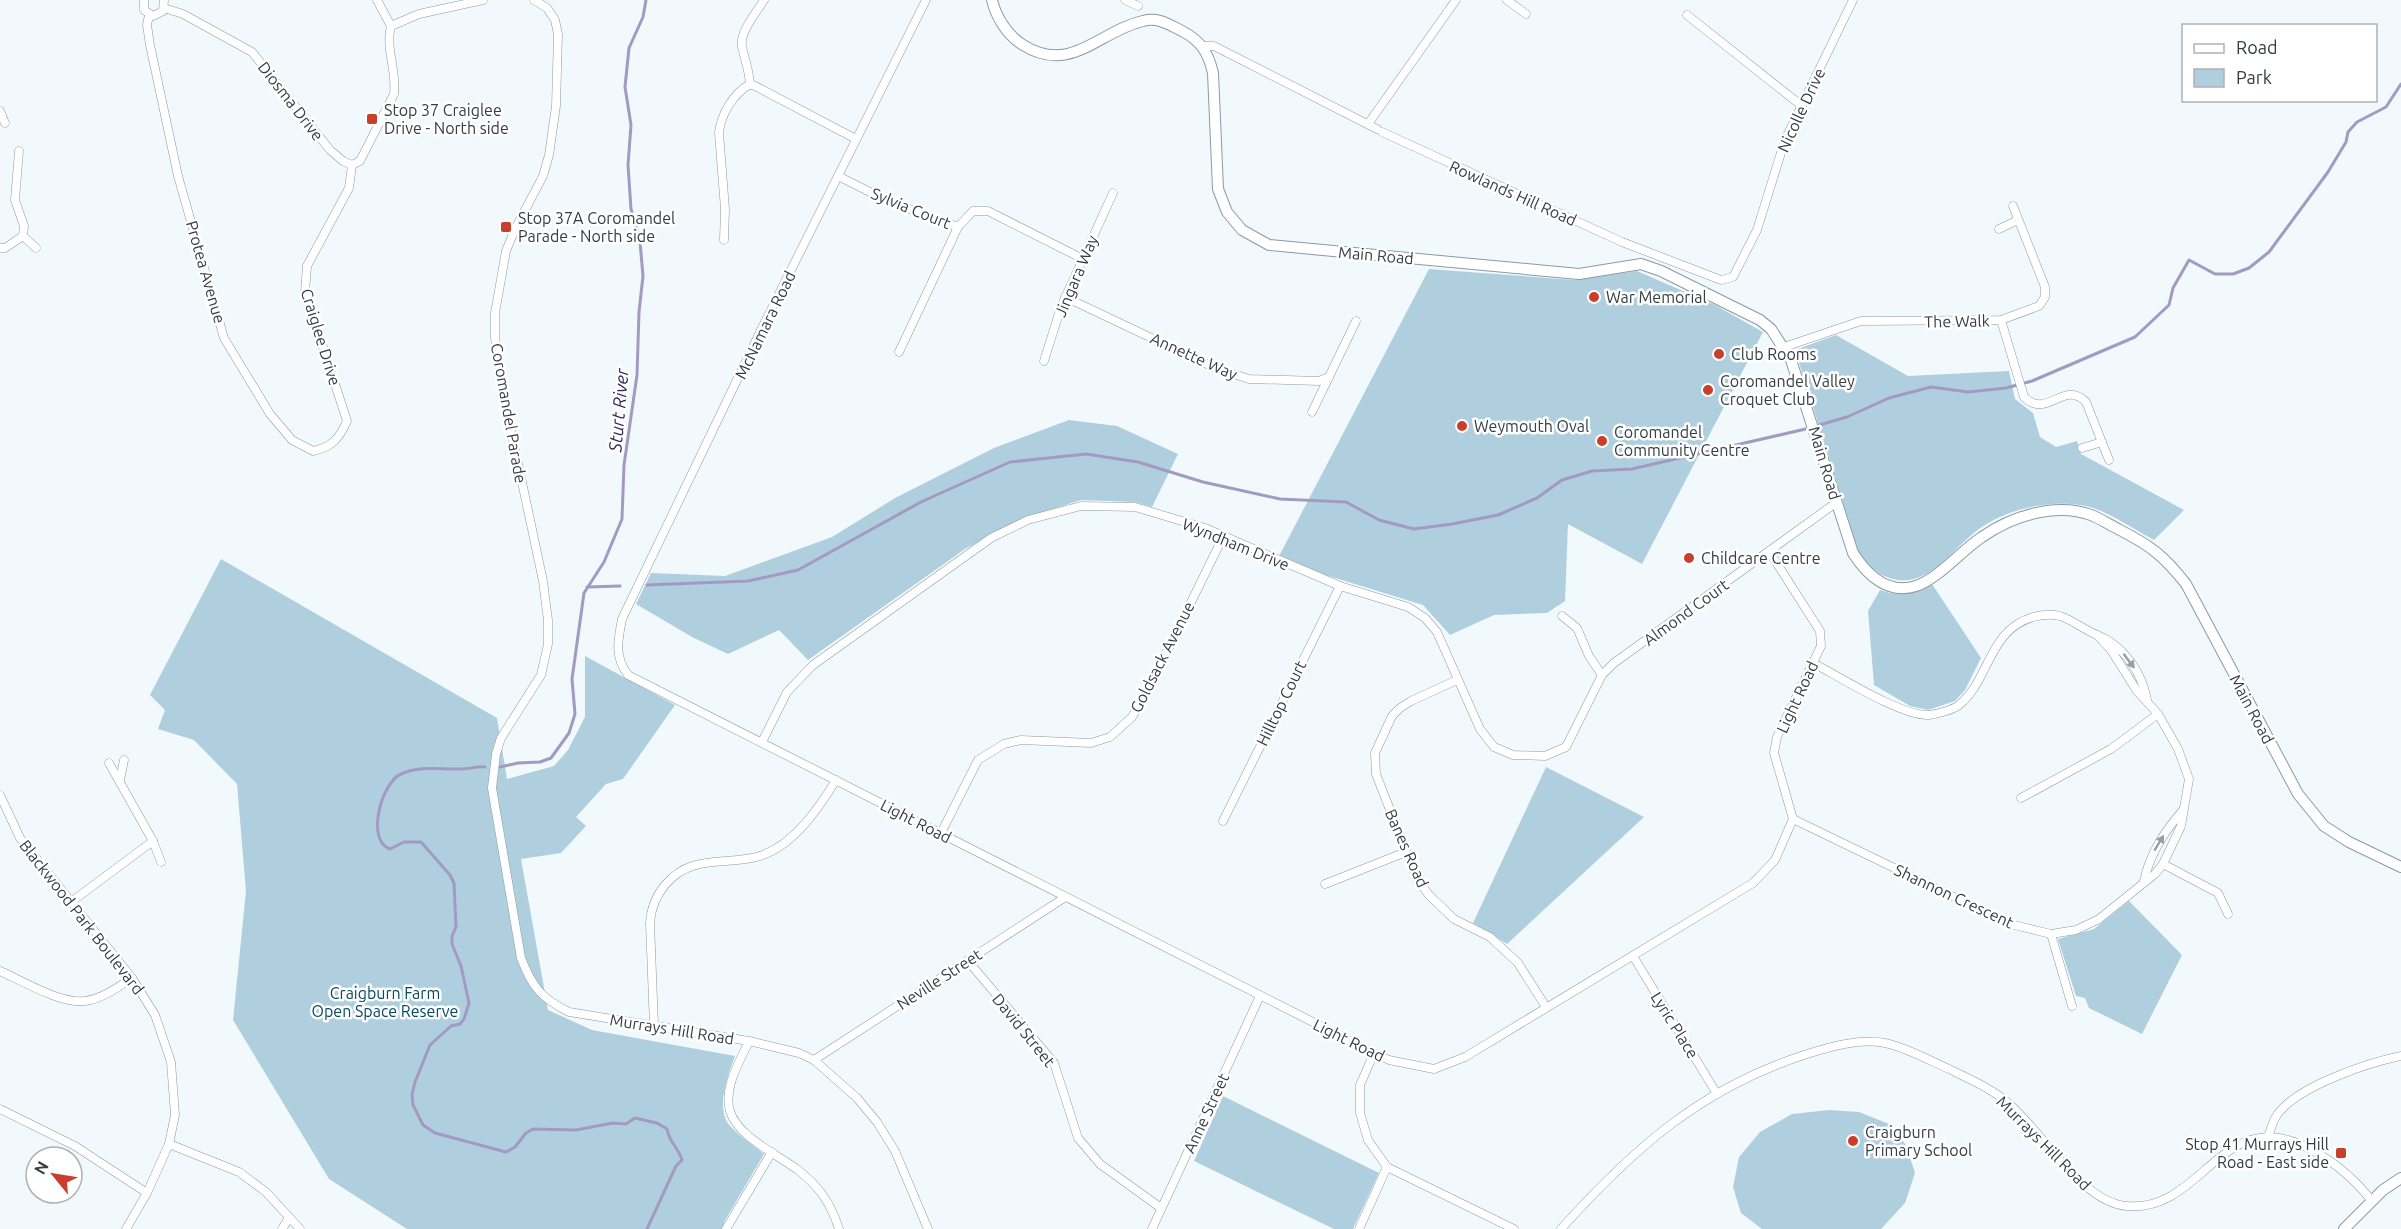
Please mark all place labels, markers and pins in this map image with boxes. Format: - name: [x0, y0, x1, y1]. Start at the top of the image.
- place label: Stop 37 Craiglee Drive - North side: [384, 101, 509, 137]
- marker: Stop 37 Craiglee Drive - North side: [365, 112, 379, 126]
- place label: Stop 37A Coromandel Parade - North side: [518, 209, 675, 245]
- marker: Stop 37A Coromandel Parade - North side: [499, 220, 513, 234]
- place label: War Memorial: [1606, 288, 1707, 306]
- marker: War Memorial: [1587, 290, 1601, 304]
- place label: Club Rooms: [1731, 345, 1817, 363]
- marker: Club Rooms: [1712, 347, 1726, 361]
- place label: Coromandel Valley Croquet Club: [1720, 372, 1855, 408]
- marker: Coromandel Valley Croquet Club: [1701, 383, 1715, 397]
- place label: Weymouth Oval: [1474, 417, 1589, 435]
- marker: Weymouth Oval: [1455, 419, 1469, 433]
- place label: Coromandel Community Centre: [1614, 423, 1750, 459]
- marker: Coromandel Community Centre: [1595, 434, 1609, 448]
- place label: Childcare Centre: [1701, 549, 1820, 567]
- marker: Childcare Centre: [1682, 551, 1696, 565]
- place label: Craigburn Primary School: [1865, 1123, 1972, 1159]
- marker: Craigburn Primary School: [1846, 1134, 1860, 1148]
- place label: Stop 41 Murrays Hill Road - East side: [2185, 1135, 2329, 1171]
- marker: Stop 41 Murrays Hill Road - East side: [2334, 1146, 2348, 1160]

